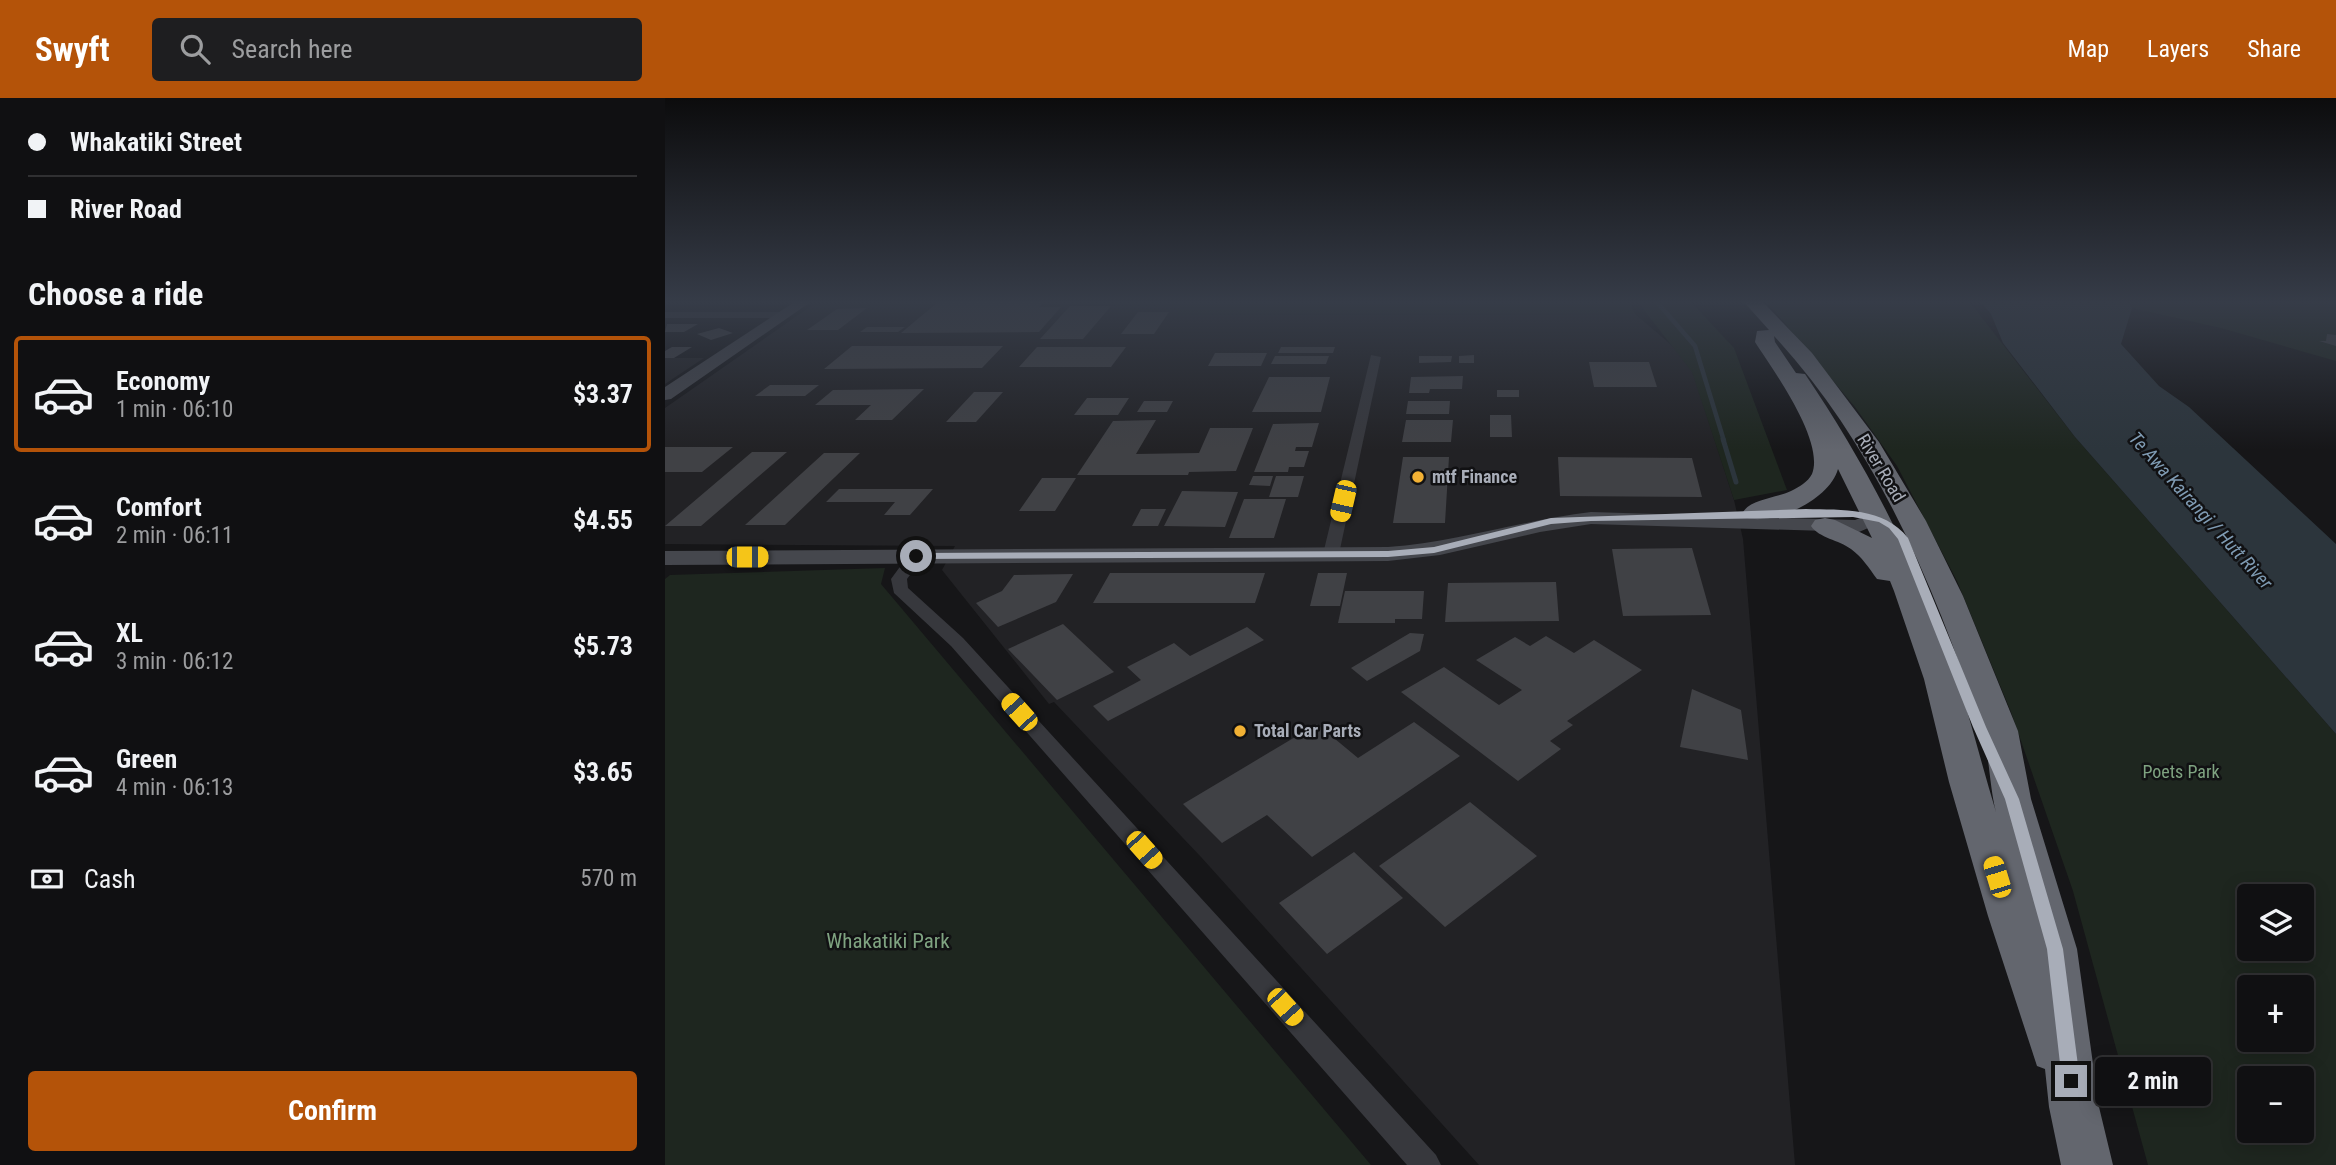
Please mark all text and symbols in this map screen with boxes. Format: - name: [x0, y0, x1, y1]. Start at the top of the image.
- search box: [152, 18, 642, 81]
- text: Swyft: [35, 30, 110, 69]
- icon: search: [176, 30, 214, 68]
- text: Search here: [232, 34, 353, 64]
- text: Map: [2068, 35, 2109, 63]
- text: Layers: [2147, 35, 2209, 63]
- text: Share: [2247, 35, 2301, 63]
- text: Whakatiki Street: [70, 127, 242, 157]
- text: River Road: [70, 194, 182, 224]
- text: Choose a ride: [28, 275, 203, 313]
- icon: car: [32, 363, 95, 426]
- text: Economy: [116, 366, 210, 396]
- text: $3.37: [573, 379, 633, 409]
- text: 1 min · 06:10: [116, 396, 233, 423]
- water label: Te Awa Kairangi / Hutt River: [2124, 427, 2278, 594]
- street label: River Road: [1853, 430, 1910, 505]
- place label: mtf Finance: [1432, 466, 1518, 487]
- marker: mtf Finance: [1410, 469, 1426, 485]
- car: [1329, 478, 1358, 524]
- icon: car: [32, 489, 95, 552]
- text: Comfort: [116, 492, 202, 522]
- text: $4.55: [573, 505, 633, 535]
- text: 2 min · 06:11: [116, 522, 233, 549]
- route start: [900, 540, 932, 572]
- car: [727, 547, 769, 568]
- icon: car: [32, 615, 95, 678]
- text: XL: [116, 618, 143, 648]
- text: $5.73: [573, 631, 633, 661]
- text: 3 min · 06:12: [116, 648, 233, 675]
- car: [998, 689, 1041, 735]
- place label: Total Car Parts: [1254, 720, 1361, 741]
- marker: Total Car Parts: [1232, 723, 1248, 739]
- icon: car: [32, 741, 95, 804]
- text: Green: [116, 744, 177, 774]
- text: $3.65: [573, 757, 633, 787]
- park label: Poets Park: [2142, 761, 2220, 782]
- text: 4 min · 06:13: [116, 774, 233, 801]
- car: [1123, 827, 1166, 873]
- car: [1981, 854, 2014, 900]
- icon: cash: [28, 860, 66, 898]
- text: Cash: [84, 864, 136, 894]
- text: 570 m: [580, 865, 637, 892]
- map controls: [2237, 884, 2314, 1143]
- button: layers: [2237, 884, 2314, 961]
- park label: Whakatiki Park: [826, 929, 950, 953]
- button: +: [2237, 975, 2314, 1052]
- car: [1264, 984, 1307, 1030]
- callout: 2 min: [2095, 1056, 2211, 1105]
- route end: [2055, 1065, 2087, 1097]
- button: −: [2237, 1066, 2314, 1143]
- text: 2 min: [2127, 1068, 2179, 1095]
- button: Confirm: [28, 1071, 637, 1151]

